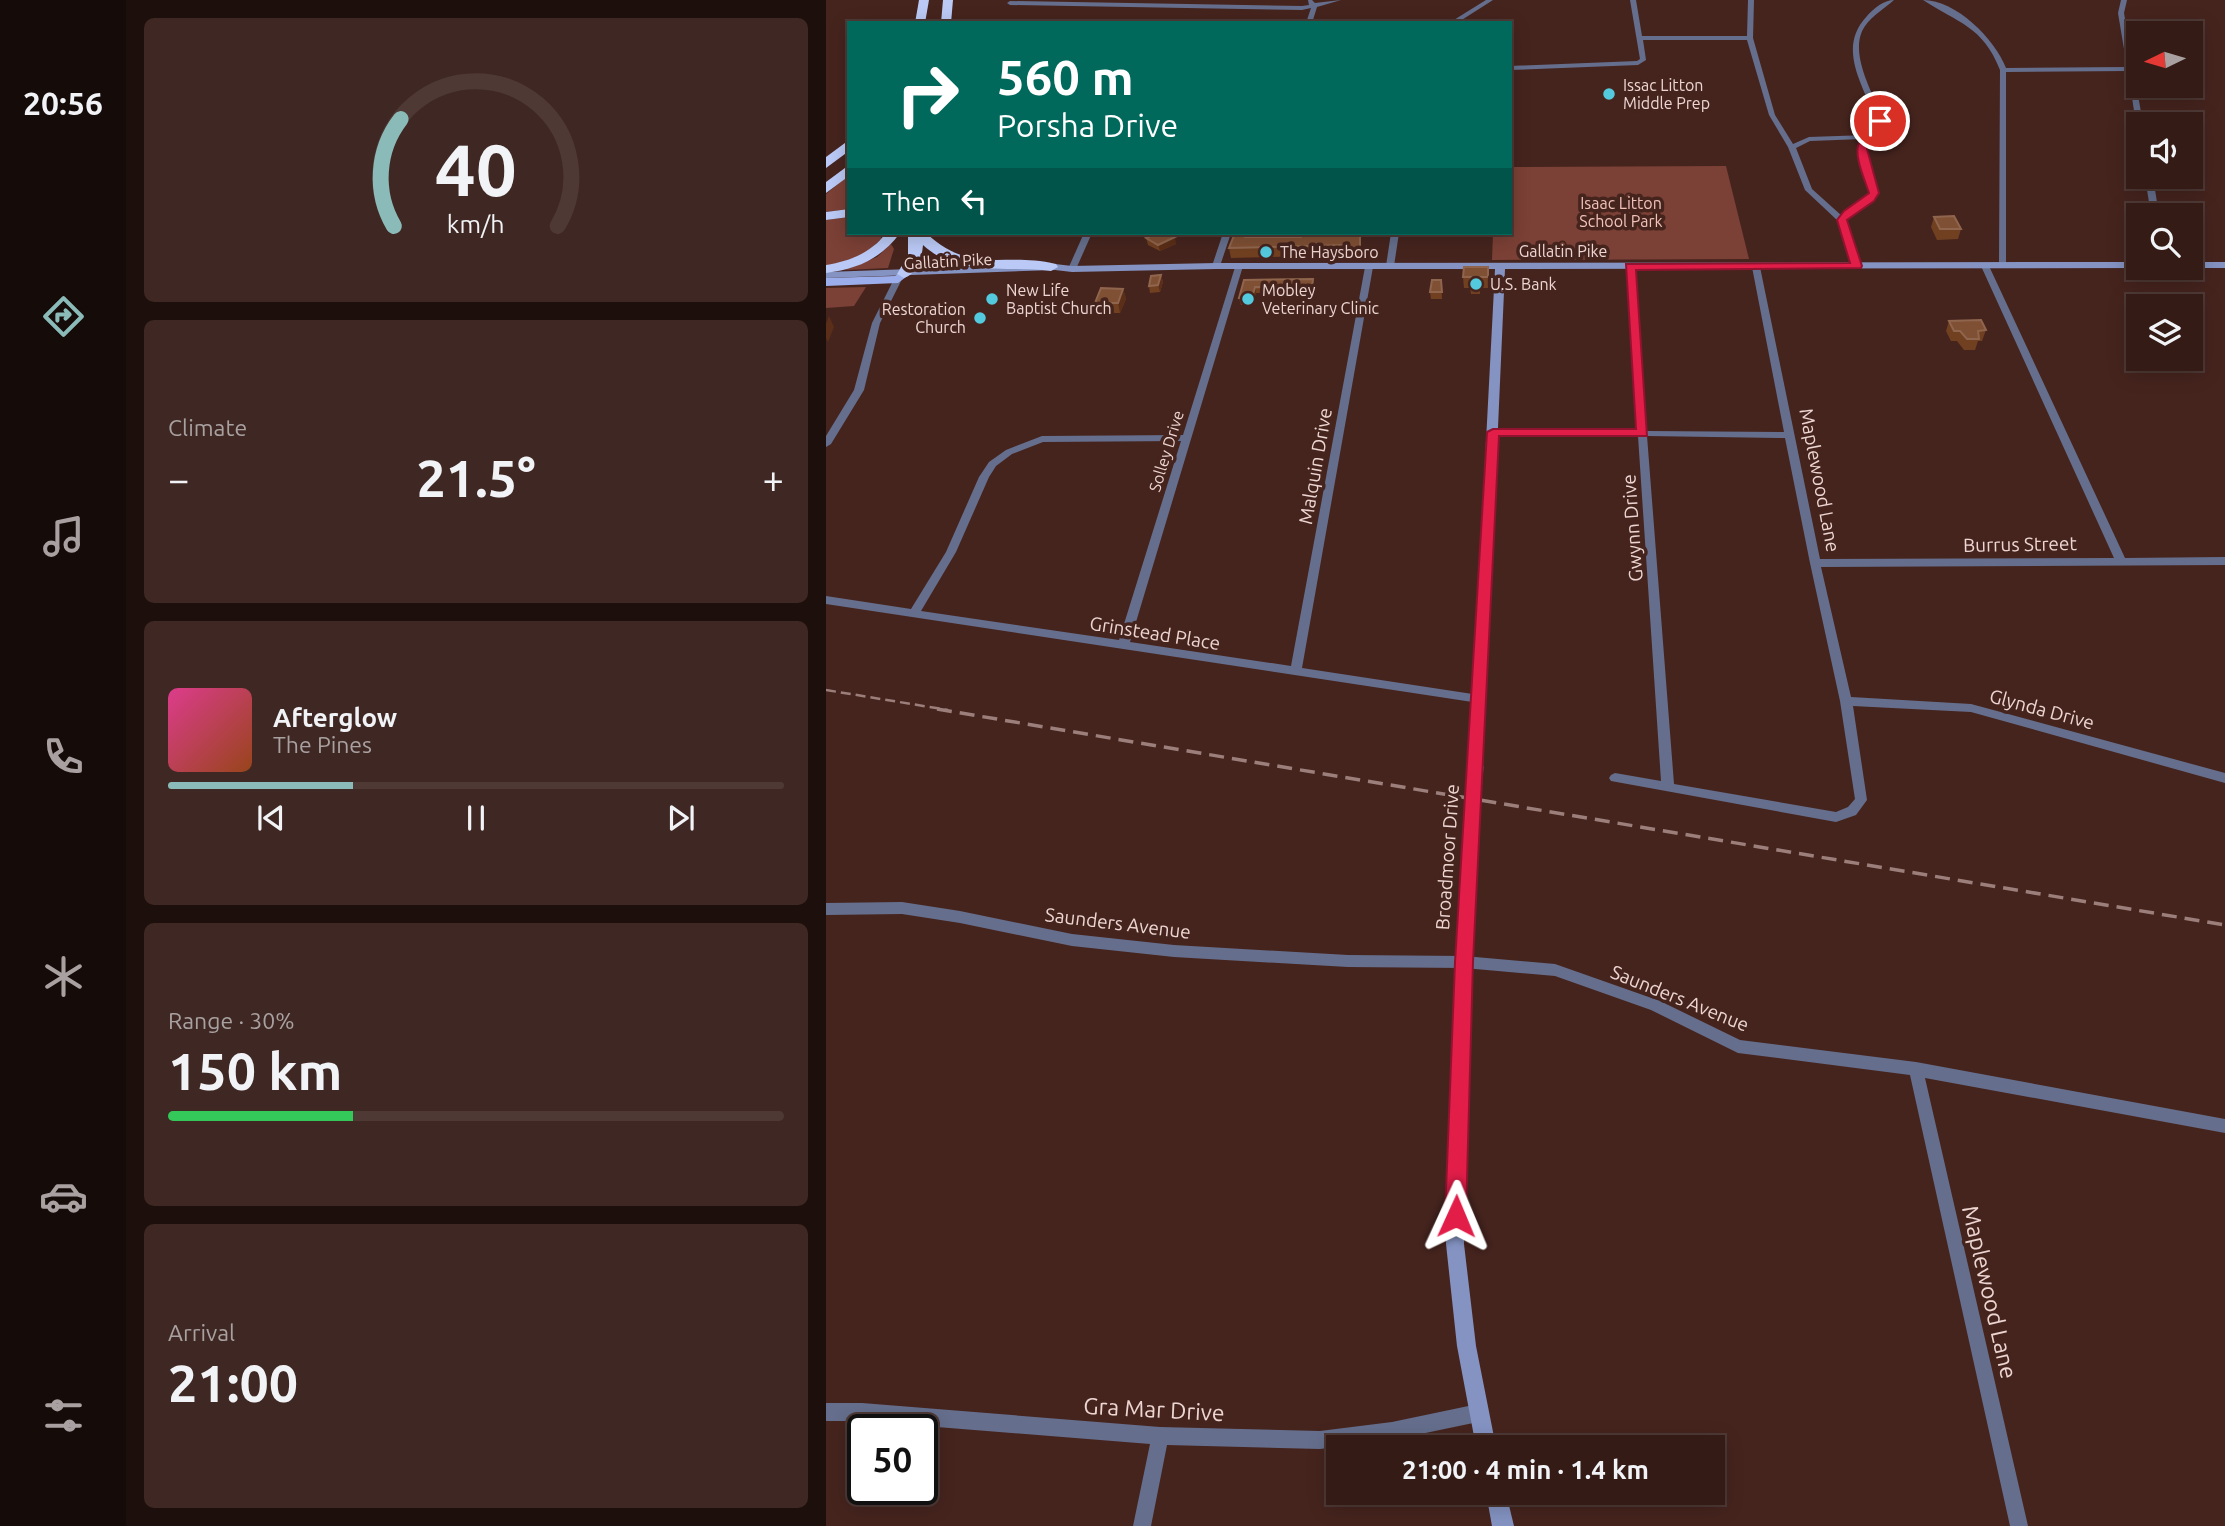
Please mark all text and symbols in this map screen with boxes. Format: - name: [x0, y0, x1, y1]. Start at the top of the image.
- north arrow: [2126, 21, 2203, 98]
- map controls: [2126, 21, 2203, 371]
- icon: right: [882, 49, 973, 140]
- text: 560 m: [997, 49, 1134, 104]
- place label: Issac Litton Middle Prep: [1623, 76, 1710, 112]
- text: 20:56: [23, 85, 103, 121]
- marker: Issac Litton Middle Prep: [1601, 86, 1617, 102]
- pin: [1850, 91, 1910, 151]
- icon: arrive: [1861, 102, 1899, 140]
- text: Porsha Drive: [997, 107, 1178, 143]
- button: sound: [2126, 112, 2203, 189]
- text: 40: [435, 128, 517, 210]
- icon: left: [955, 182, 993, 220]
- text: Then: [882, 187, 941, 216]
- park label: Isaac Litton School Park: [1579, 194, 1663, 230]
- button: search: [2126, 203, 2203, 280]
- text: km/h: [447, 210, 505, 238]
- street label: Gallatin Pike: [1519, 242, 1607, 260]
- place label: The Haysboro: [1280, 243, 1379, 261]
- marker: The Haysboro: [1258, 244, 1274, 260]
- street label: Gallatin Pike: [903, 250, 993, 272]
- place label: U.S. Bank: [1490, 275, 1557, 293]
- marker: U.S. Bank: [1468, 276, 1484, 292]
- place label: New Life Baptist Church: [1006, 281, 1112, 317]
- place label: Mobley Veterinary Clinic: [1262, 281, 1380, 317]
- marker: New Life Baptist Church: [984, 291, 1000, 307]
- marker: Mobley Veterinary Clinic: [1240, 291, 1256, 307]
- icon: directions: [39, 292, 88, 341]
- button: layers: [2126, 294, 2203, 371]
- place label: Restoration Church: [882, 300, 966, 336]
- marker: Restoration Church: [972, 310, 988, 326]
- street label: Malquin Drive: [1294, 406, 1336, 526]
- street label: Maplewood Lane: [1795, 406, 1845, 554]
- street label: Solley Drive: [1145, 408, 1187, 494]
- text: Climate: [168, 415, 247, 440]
- text: 21.5°: [416, 449, 536, 507]
- text: −: [168, 458, 189, 500]
- text: +: [763, 458, 784, 500]
- street label: Gwynn Drive: [1617, 473, 1647, 583]
- icon: music: [39, 512, 88, 561]
- street label: Burrus Street: [1963, 532, 2078, 556]
- street label: Grinstead Place: [1088, 612, 1222, 654]
- street label: Glynda Drive: [1987, 684, 2097, 734]
- text: Afterglow: [273, 703, 397, 732]
- icon: phone: [39, 732, 88, 781]
- text: The Pines: [273, 732, 372, 757]
- street label: Broadmoor Drive: [1431, 783, 1463, 931]
- icon: previous: [252, 799, 290, 837]
- icon: pause: [457, 799, 495, 837]
- icon: next: [662, 799, 700, 837]
- street label: Saunders Avenue: [1044, 903, 1192, 943]
- icon: climate: [39, 952, 88, 1001]
- street label: Saunders Avenue: [1608, 960, 1752, 1036]
- text: Range · 30%: [168, 1008, 295, 1033]
- text: 150 km: [168, 1042, 342, 1100]
- icon: car: [39, 1172, 88, 1221]
- position arrow: [1419, 1179, 1493, 1253]
- street label: Maplewood Lane: [1958, 1203, 2022, 1381]
- text: Arrival: [168, 1320, 235, 1345]
- text: 21:00: [168, 1354, 298, 1412]
- icon: filters: [39, 1391, 88, 1440]
- street label: Gra Mar Drive: [1083, 1393, 1225, 1425]
- speed limit sign: 50: [847, 1414, 938, 1505]
- text: 21:00 · 4 min · 1.4 km: [1402, 1455, 1649, 1484]

